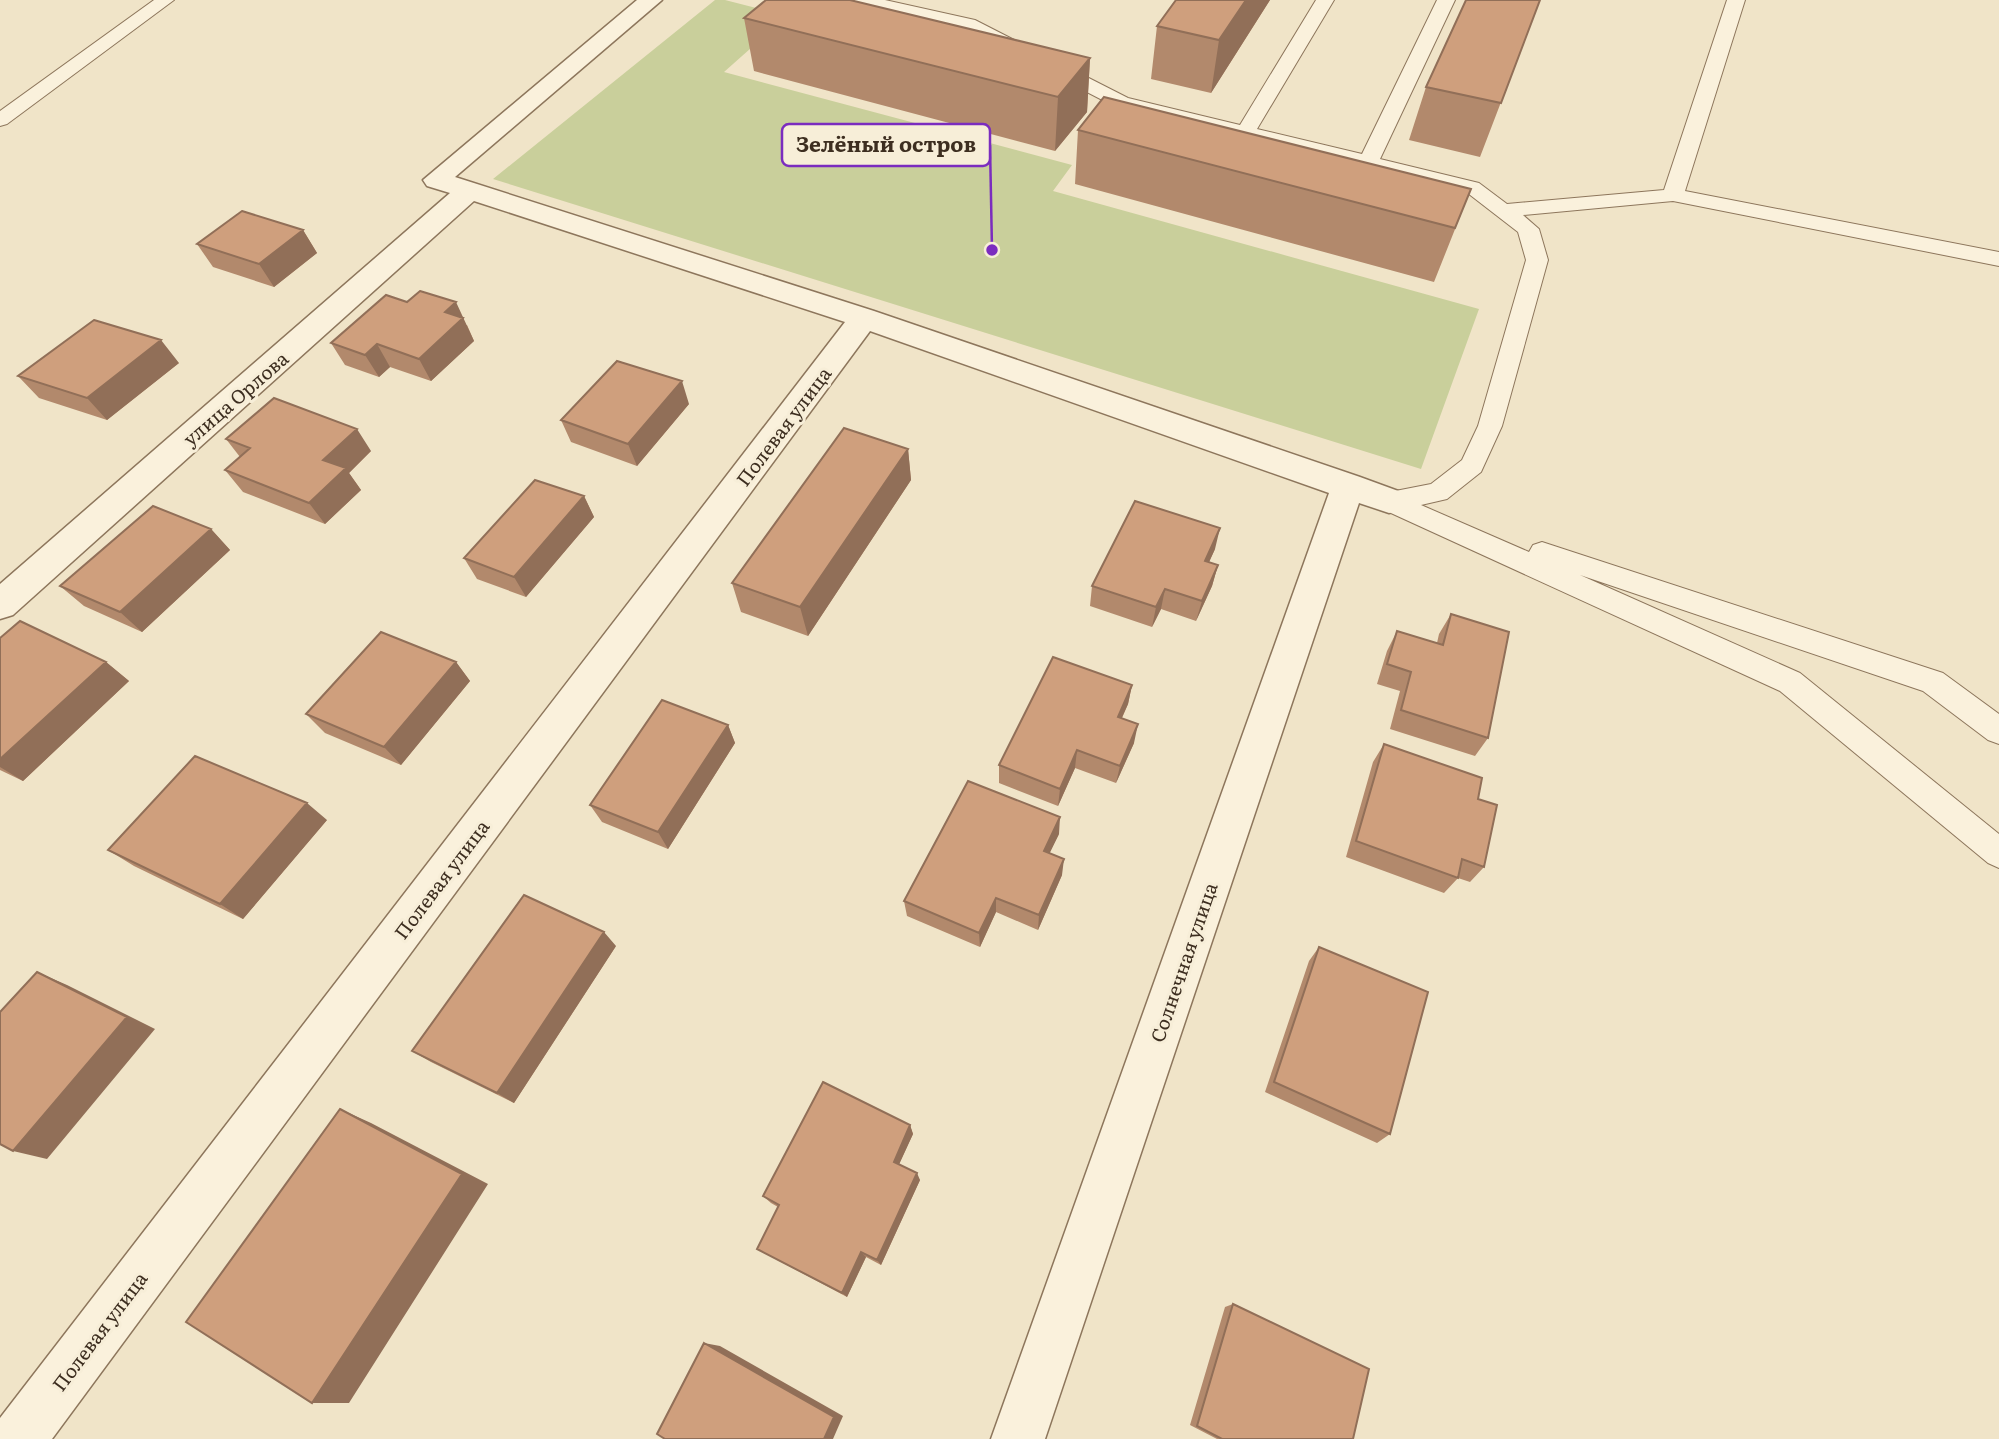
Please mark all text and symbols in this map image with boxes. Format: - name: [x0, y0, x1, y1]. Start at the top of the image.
- callout: Зелёный остров: [782, 124, 990, 166]
- text: Зелёный остров: [796, 127, 976, 158]
- street label: улица Орлова: [176, 344, 295, 452]
- street label: Полевая улица: [729, 360, 838, 492]
- street label: Полевая улица: [387, 813, 496, 945]
- street label: Солнечная улица: [1143, 878, 1224, 1046]
- street label: Полевая улица: [45, 1265, 154, 1397]

